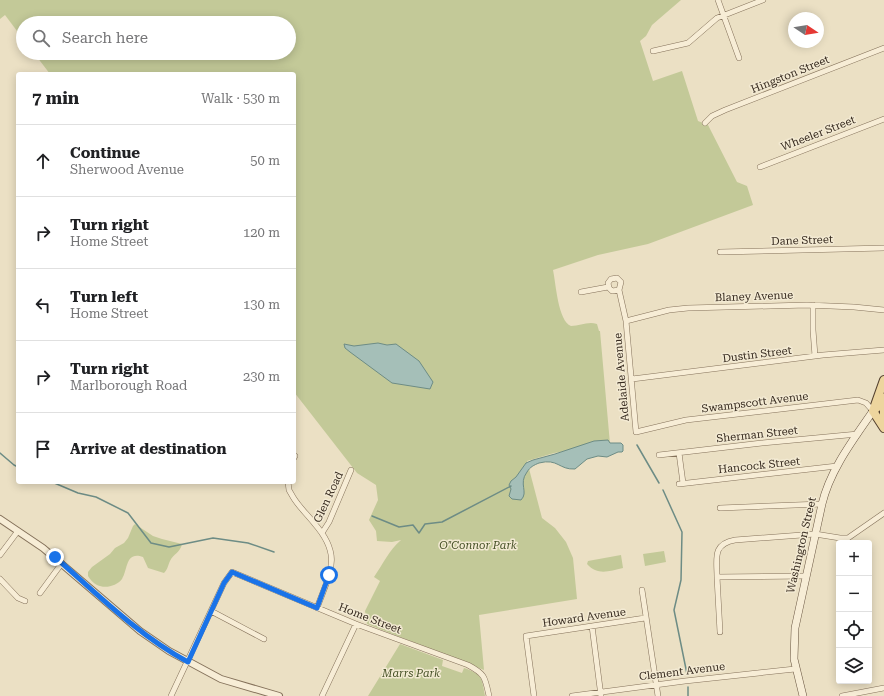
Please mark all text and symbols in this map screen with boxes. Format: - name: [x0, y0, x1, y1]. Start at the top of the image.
- north arrow: [788, 12, 824, 48]
- search box: [16, 16, 296, 60]
- icon: search: [30, 27, 52, 49]
- text: Search here: [62, 29, 148, 47]
- street label: Hingston Street: [749, 53, 831, 96]
- text: 7 min: [32, 88, 79, 108]
- text: Walk · 530 m: [201, 91, 280, 106]
- street label: Wheeler Street: [779, 113, 857, 154]
- text: Continue: [70, 144, 140, 162]
- icon: ahead: [32, 150, 54, 172]
- text: 50 m: [250, 153, 280, 168]
- text: Sherwood Avenue: [70, 162, 184, 177]
- text: Turn right: [70, 216, 149, 234]
- icon: right: [32, 222, 54, 244]
- text: 120 m: [243, 225, 280, 240]
- street label: Dane Street: [771, 233, 833, 248]
- text: Home Street: [70, 234, 148, 249]
- text: Turn left: [70, 288, 138, 306]
- street label: Blaney Avenue: [715, 289, 793, 304]
- icon: left: [32, 294, 54, 316]
- text: 130 m: [243, 297, 280, 312]
- text: Home Street: [70, 306, 148, 321]
- street label: Adelaide Avenue: [611, 332, 632, 422]
- street label: Dustin Street: [722, 344, 792, 365]
- text: Turn right: [70, 360, 149, 378]
- icon: right: [32, 366, 54, 388]
- text: 230 m: [243, 369, 280, 384]
- text: Marlborough Road: [70, 378, 187, 393]
- street label: Swampscott Avenue: [701, 389, 809, 416]
- street label: Sherman Street: [716, 424, 798, 445]
- icon: arrive: [32, 438, 54, 460]
- text: Arrive at destination: [70, 440, 226, 458]
- street label: Hancock Street: [717, 455, 801, 476]
- street label: Glen Road: [311, 470, 346, 525]
- street label: Washington Street: [784, 496, 819, 594]
- park label: O"Connor Park: [439, 539, 517, 552]
- map controls: [836, 540, 872, 684]
- button: +: [836, 540, 872, 576]
- route end: [46, 548, 64, 566]
- route start: [320, 566, 338, 584]
- button: −: [836, 576, 872, 612]
- street label: Home Street: [337, 601, 403, 636]
- street label: Howard Avenue: [541, 605, 627, 630]
- button: locate: [836, 612, 872, 648]
- button: layers: [836, 648, 872, 684]
- street label: Clement Avenue: [638, 660, 726, 683]
- park label: Marrs Park: [381, 667, 440, 680]

